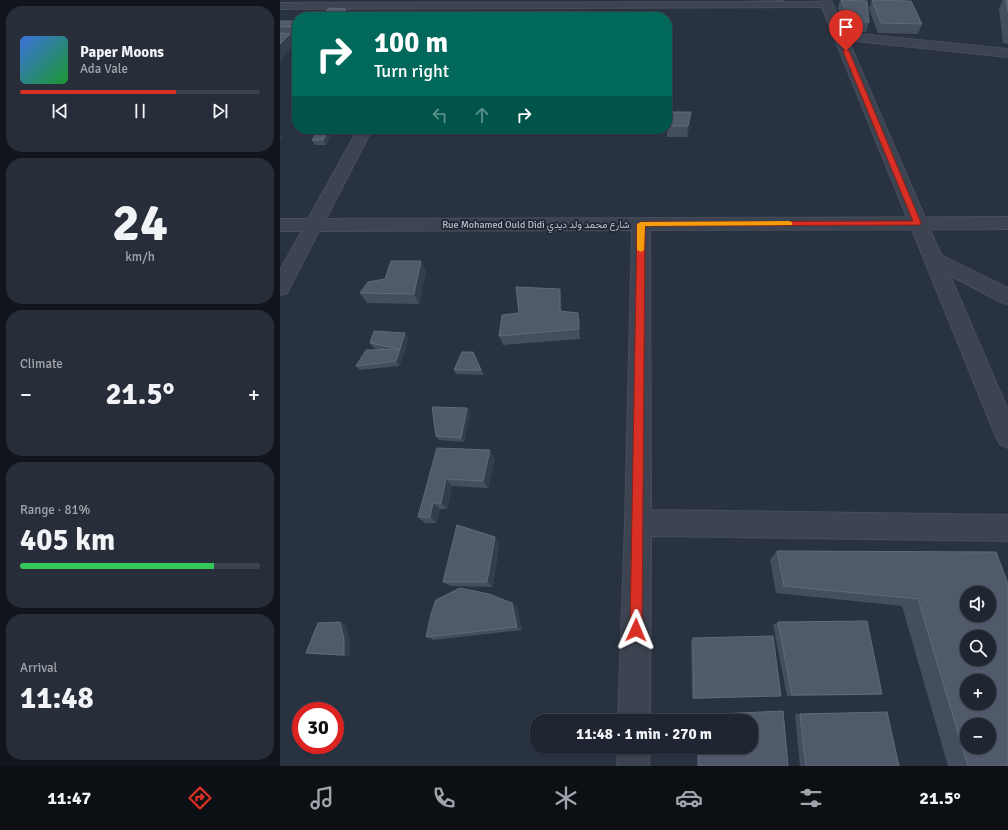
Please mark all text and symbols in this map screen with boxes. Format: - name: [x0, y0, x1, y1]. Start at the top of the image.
- pin: [829, 10, 863, 51]
- icon: arrive: [835, 16, 857, 38]
- text: 100 m: [374, 26, 448, 60]
- icon: right: [308, 28, 360, 80]
- text: Paper Moons: [80, 43, 164, 61]
- text: Turn right: [374, 60, 449, 82]
- text: Ada Vale: [80, 61, 128, 77]
- icon: previous: [49, 100, 71, 122]
- icon: pause: [129, 100, 151, 122]
- icon: next: [209, 100, 231, 122]
- icon: left: [429, 104, 451, 126]
- icon: ahead: [471, 104, 493, 126]
- icon: right: [513, 104, 535, 126]
- text: 24: [112, 191, 168, 255]
- street label: Rue Mohamed Ould Didi شارع محمد ولد ديدي: [442, 219, 630, 233]
- text: km/h: [125, 249, 155, 265]
- text: Climate: [20, 356, 63, 372]
- text: 21.5°: [105, 376, 175, 413]
- text: −: [20, 381, 32, 408]
- text: +: [248, 381, 260, 408]
- text: Range · 81%: [20, 502, 90, 518]
- text: 405 km: [20, 522, 115, 559]
- map controls: [960, 586, 996, 754]
- button: sound: [960, 586, 996, 622]
- position arrow: [615, 609, 657, 651]
- button: search: [960, 630, 996, 666]
- text: Arrival: [20, 660, 57, 676]
- button: +: [960, 674, 996, 710]
- text: 11:48: [20, 680, 94, 717]
- speed limit sign: 30: [292, 702, 344, 754]
- button: −: [960, 718, 996, 754]
- text: 11:48 · 1 min · 270 m: [576, 725, 712, 743]
- icon: directions: [186, 784, 214, 812]
- icon: music: [308, 784, 336, 812]
- icon: phone: [430, 784, 458, 812]
- icon: climate: [552, 784, 580, 812]
- icon: car: [675, 784, 703, 812]
- icon: filters: [797, 784, 825, 812]
- text: 11:47: [47, 787, 91, 809]
- text: 21.5°: [919, 787, 961, 809]

